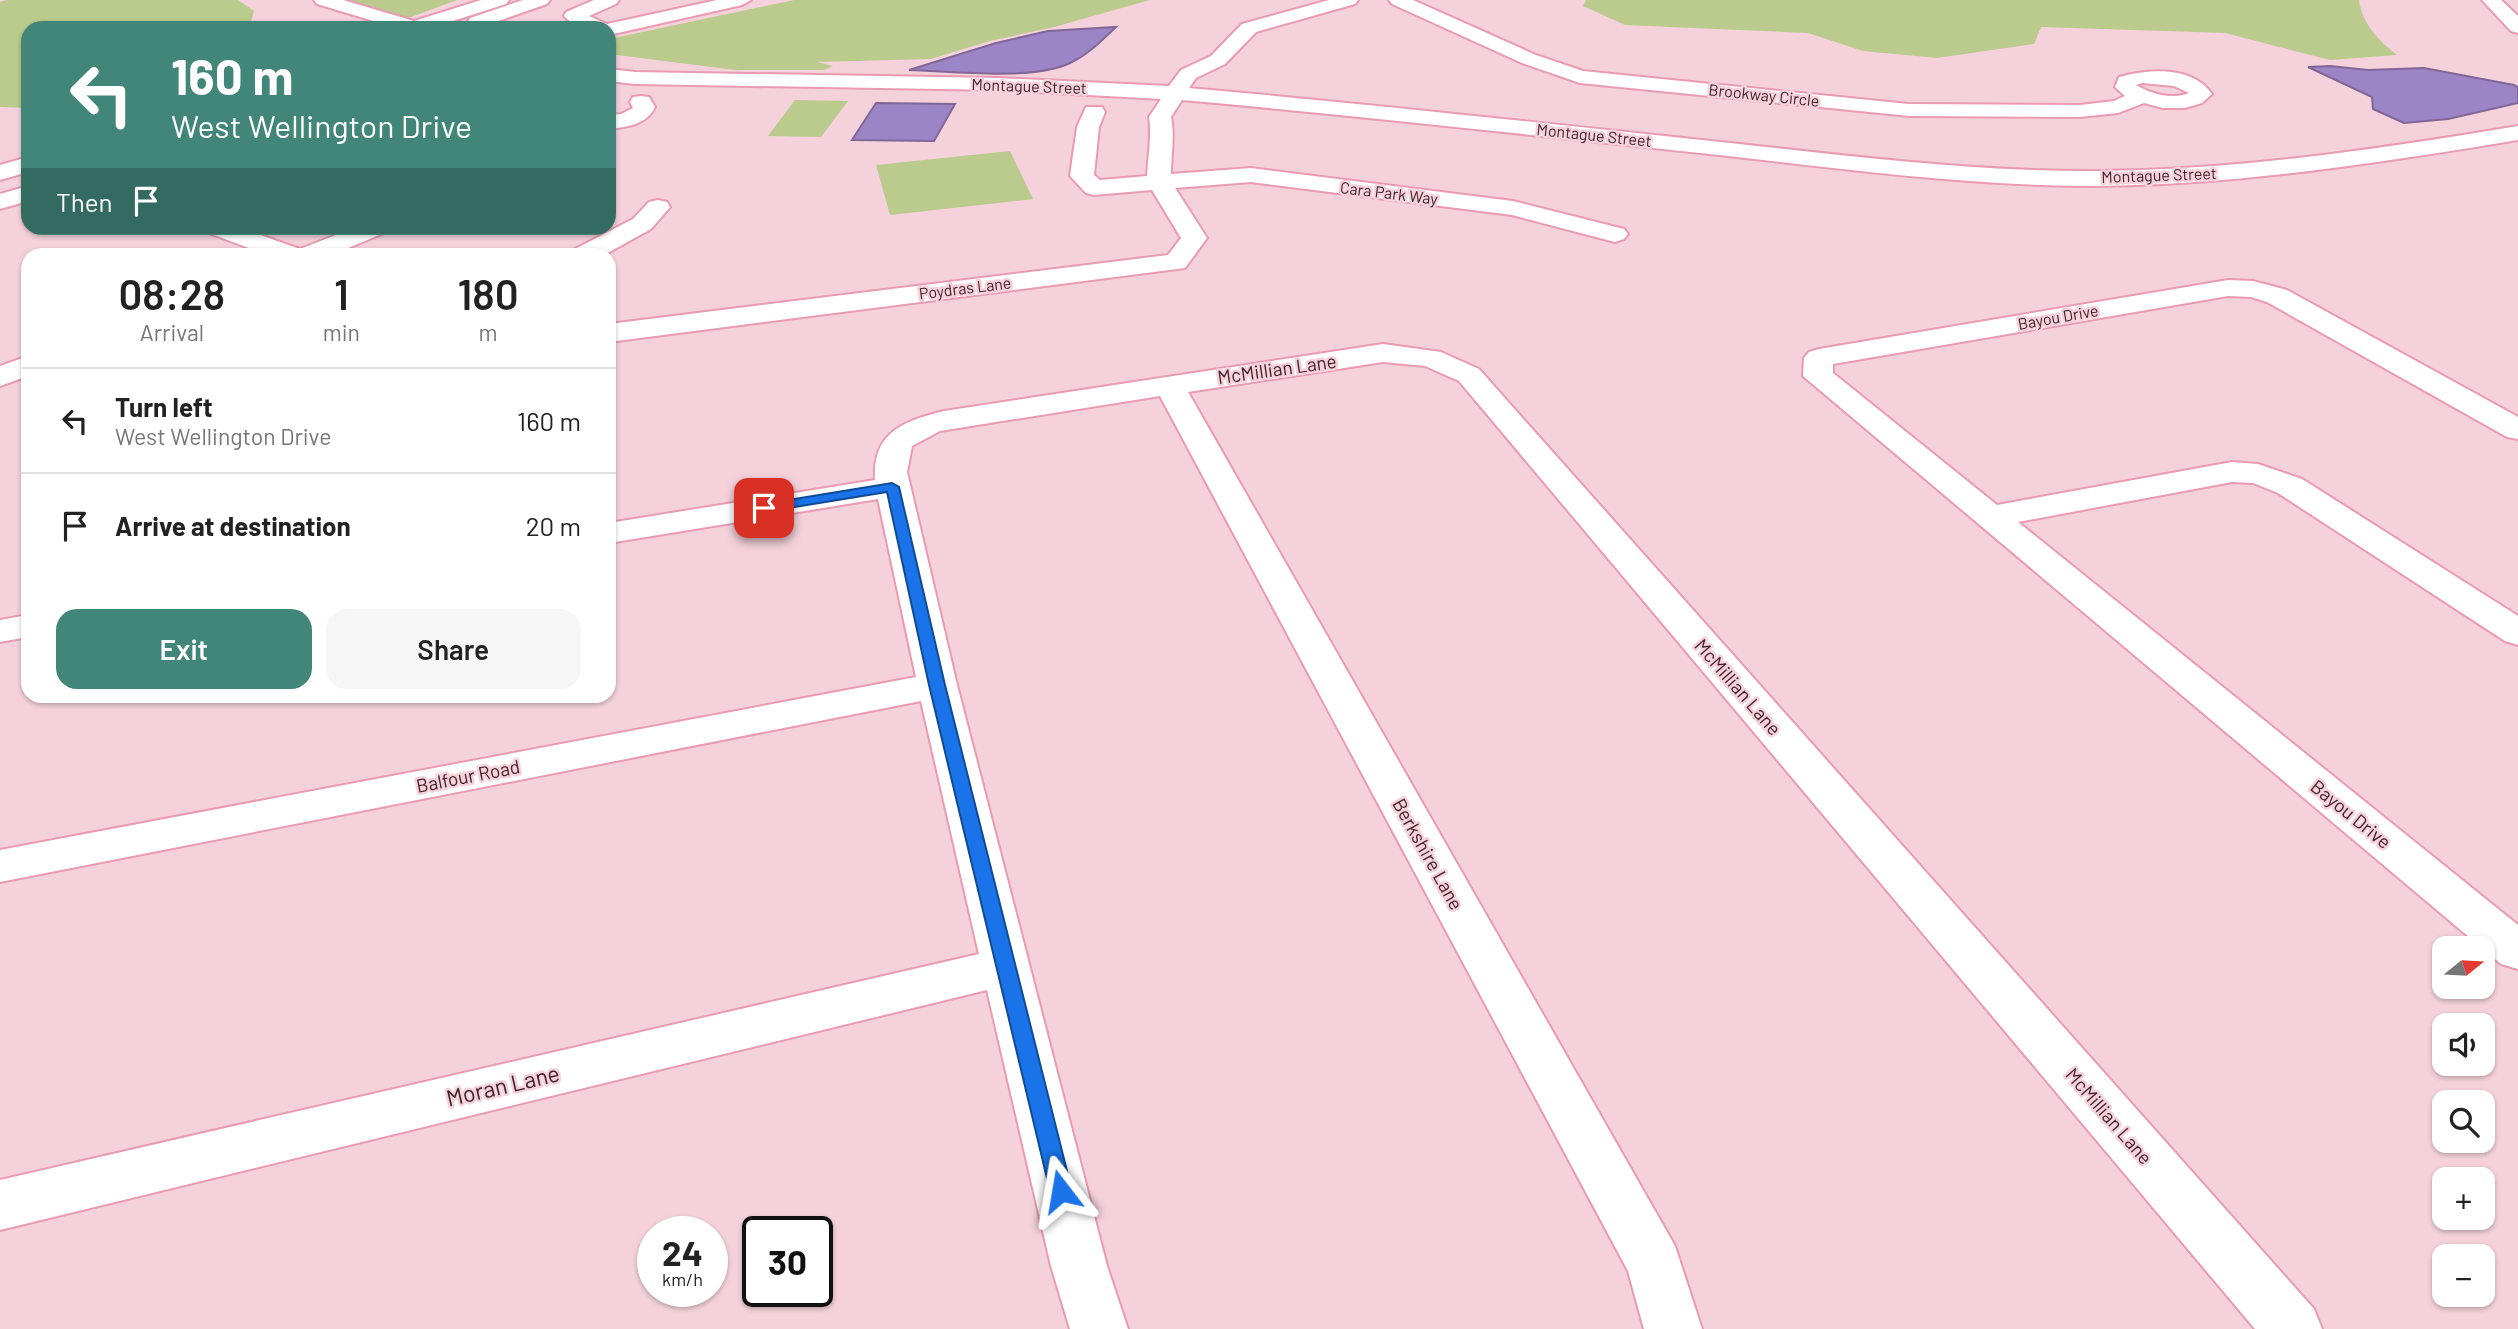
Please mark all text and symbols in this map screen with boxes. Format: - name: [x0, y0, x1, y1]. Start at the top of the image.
- text: 160 m: [171, 46, 293, 105]
- icon: left: [56, 49, 147, 140]
- street label: Montague Street: [971, 74, 1087, 97]
- street label: Brookway Circle: [1708, 79, 1820, 110]
- text: West Wellington Drive: [171, 106, 472, 144]
- street label: Montague Street: [1536, 119, 1652, 150]
- street label: Montague Street: [2101, 163, 2217, 186]
- street label: Cara Park Way: [1339, 177, 1440, 208]
- icon: arrive: [127, 182, 165, 220]
- text: Then: [56, 186, 113, 217]
- text: 08:28: [118, 268, 225, 318]
- text: 1: [334, 268, 349, 318]
- text: 180: [457, 268, 519, 318]
- street label: Poydras Lane: [918, 272, 1012, 303]
- street label: Bayou Drive: [2016, 300, 2100, 333]
- text: Arrival: [140, 318, 204, 346]
- text: min: [323, 318, 360, 346]
- text: m: [478, 318, 497, 346]
- street label: McMillian Lane: [1216, 349, 1338, 388]
- text: Turn left: [115, 391, 213, 422]
- icon: left: [56, 402, 94, 440]
- text: 160 m: [517, 405, 581, 436]
- text: West Wellington Drive: [115, 422, 331, 450]
- pin: [734, 478, 794, 538]
- icon: arrive: [745, 489, 783, 527]
- icon: arrive: [56, 507, 94, 545]
- text: Arrive at destination: [115, 510, 351, 541]
- text: 20 m: [526, 510, 581, 541]
- button: Exit: [56, 609, 312, 689]
- button: Share: [326, 609, 581, 689]
- street label: McMillian Lane: [1690, 634, 1786, 739]
- street label: Balfour Road: [414, 754, 522, 797]
- street label: Bayou Drive: [2307, 774, 2396, 853]
- street label: Berkshire Lane: [1388, 794, 1469, 914]
- north arrow: [2432, 936, 2496, 999]
- map controls: [2432, 936, 2495, 1307]
- button: sound: [2432, 1013, 2495, 1076]
- street label: Moran Lane: [443, 1058, 562, 1112]
- street label: McMillian Lane: [2061, 1063, 2157, 1168]
- button: search: [2432, 1090, 2495, 1153]
- position arrow: [1024, 1154, 1098, 1228]
- button: +: [2432, 1167, 2495, 1230]
- speed limit sign: 30: [742, 1216, 833, 1307]
- text: 24: [662, 1231, 703, 1273]
- button: −: [2432, 1244, 2495, 1307]
- text: km/h: [662, 1268, 703, 1290]

